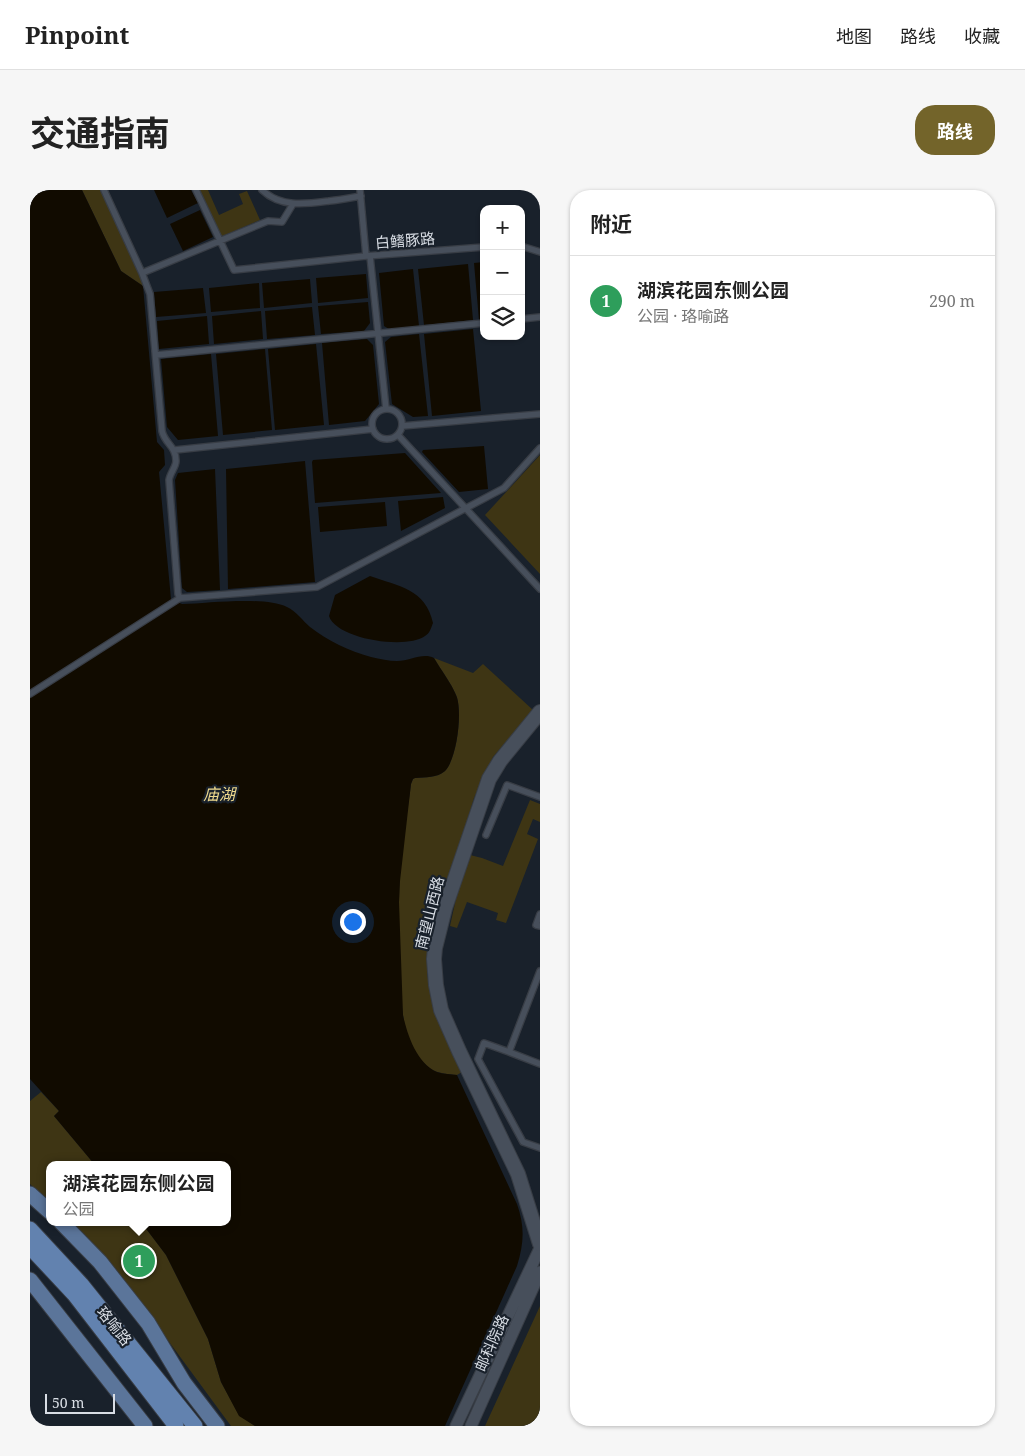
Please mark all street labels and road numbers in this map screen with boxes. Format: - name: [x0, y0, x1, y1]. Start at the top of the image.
- street label: 白鳍豚路: [374, 227, 436, 253]
- street label: 南望山西路: [410, 874, 448, 952]
- street label: 珞喻路: [93, 1302, 137, 1349]
- street label: 邮科院路: [470, 1311, 512, 1374]

